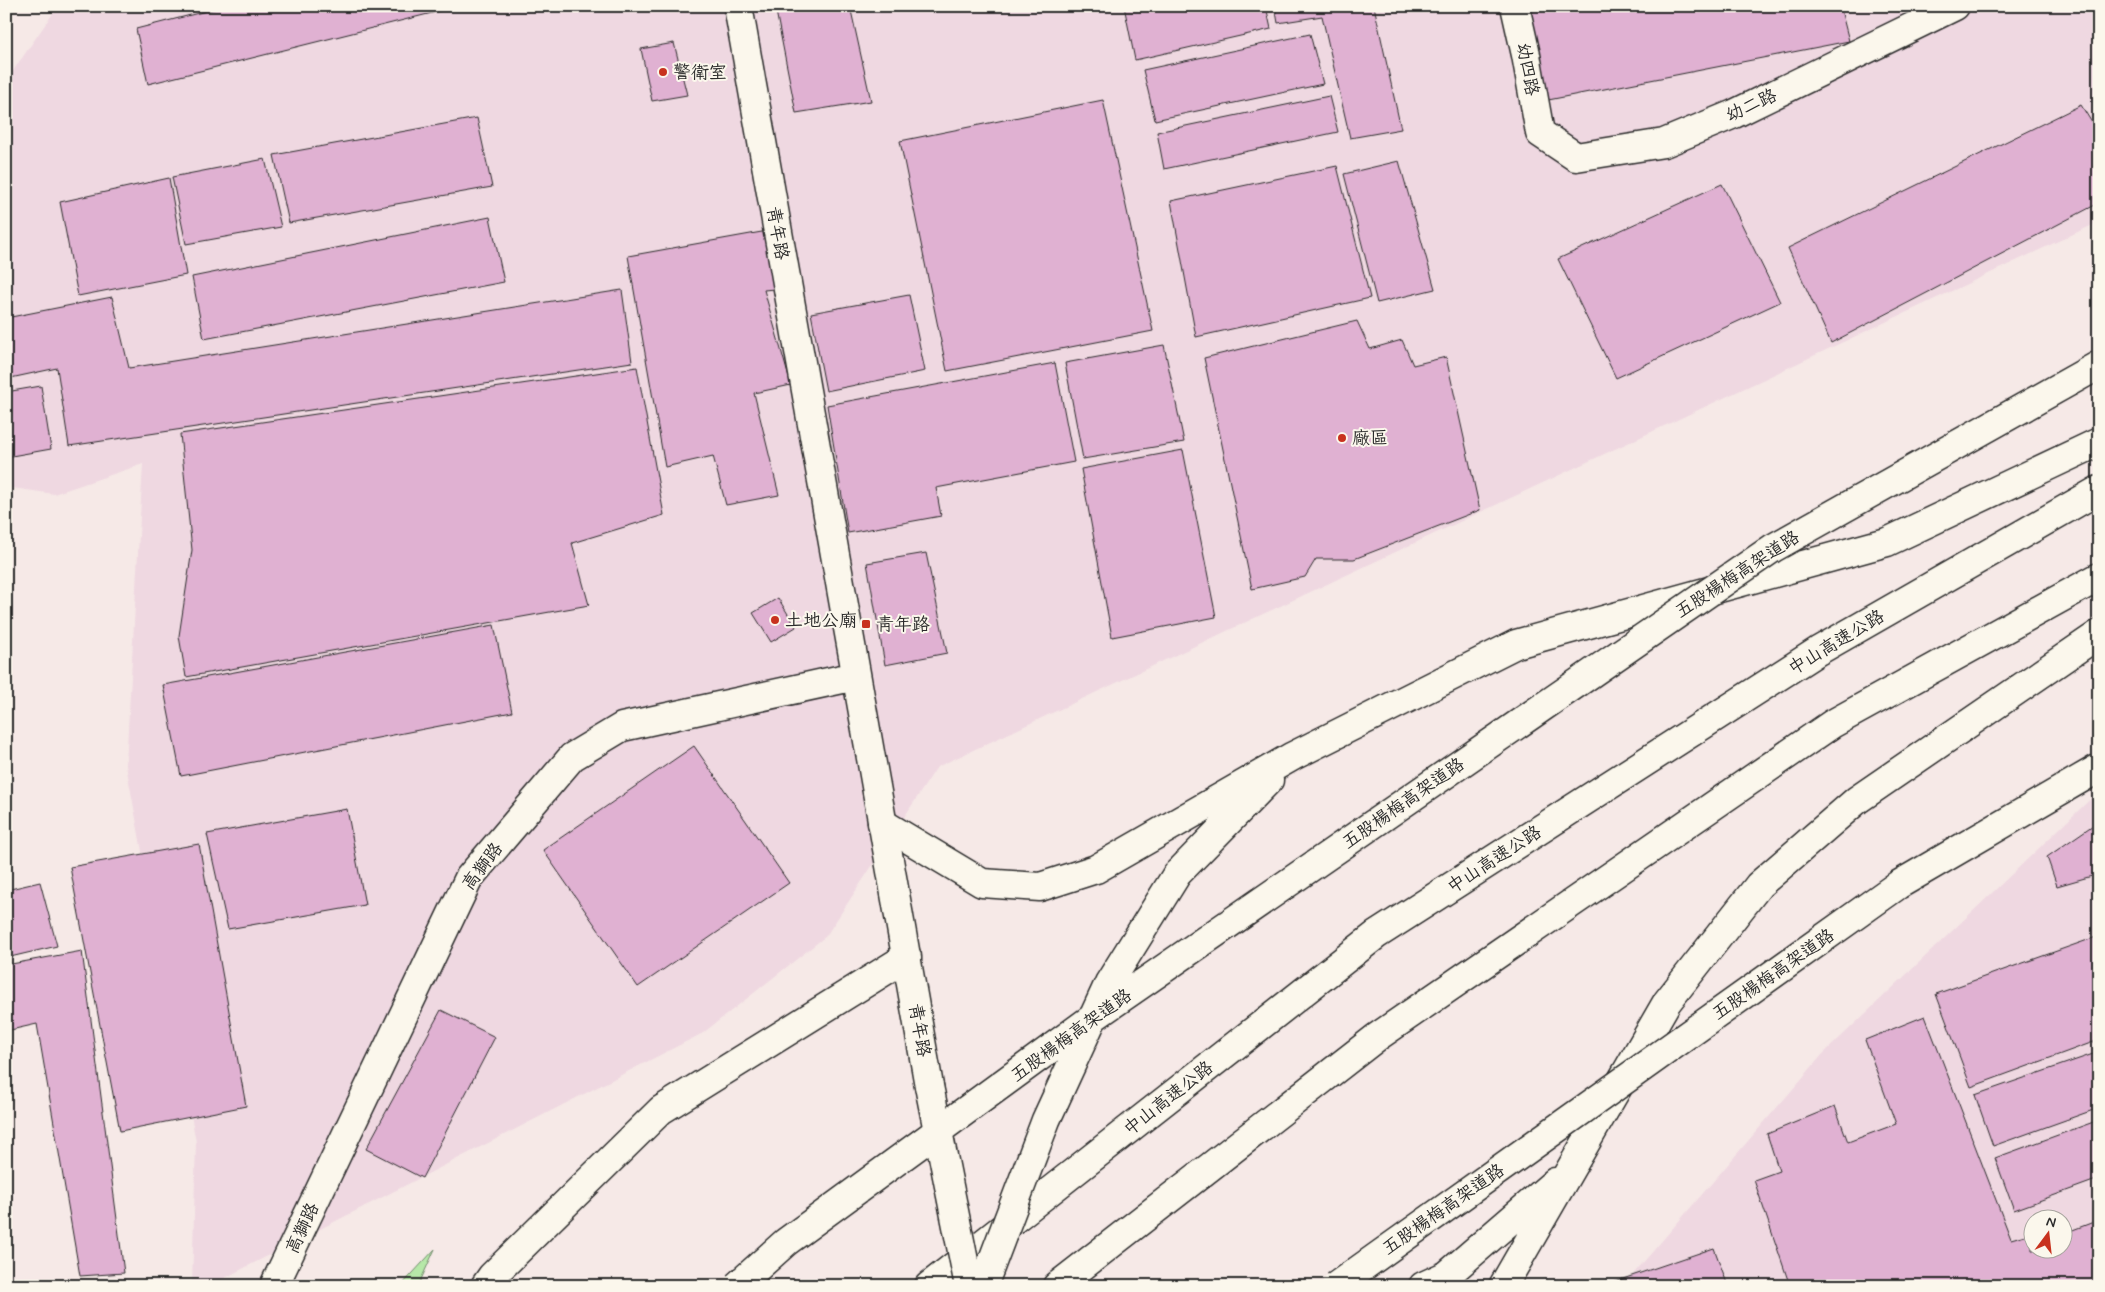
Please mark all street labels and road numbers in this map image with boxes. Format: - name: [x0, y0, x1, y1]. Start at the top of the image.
- street label: 幼四路: [1510, 40, 1544, 98]
- street label: 幼二路: [1722, 84, 1781, 128]
- street label: 青年路: [761, 205, 794, 262]
- street label: 五股楊梅高架道路: [1671, 526, 1804, 624]
- street label: 中山高速公路: [1784, 605, 1889, 681]
- street label: 五股楊梅高架道路: [1338, 753, 1469, 855]
- street label: 中山高速公路: [1443, 820, 1546, 899]
- street label: 高獅路: [457, 838, 509, 895]
- street label: 五股楊梅高架道路: [1708, 924, 1839, 1026]
- street label: 五股楊梅高架道路: [1006, 984, 1137, 1088]
- street label: 青年路: [903, 1002, 936, 1059]
- street label: 中山高速公路: [1119, 1056, 1219, 1141]
- street label: 五股楊梅高架道路: [1378, 1159, 1509, 1261]
- street label: 高獅路: [281, 1199, 325, 1258]

